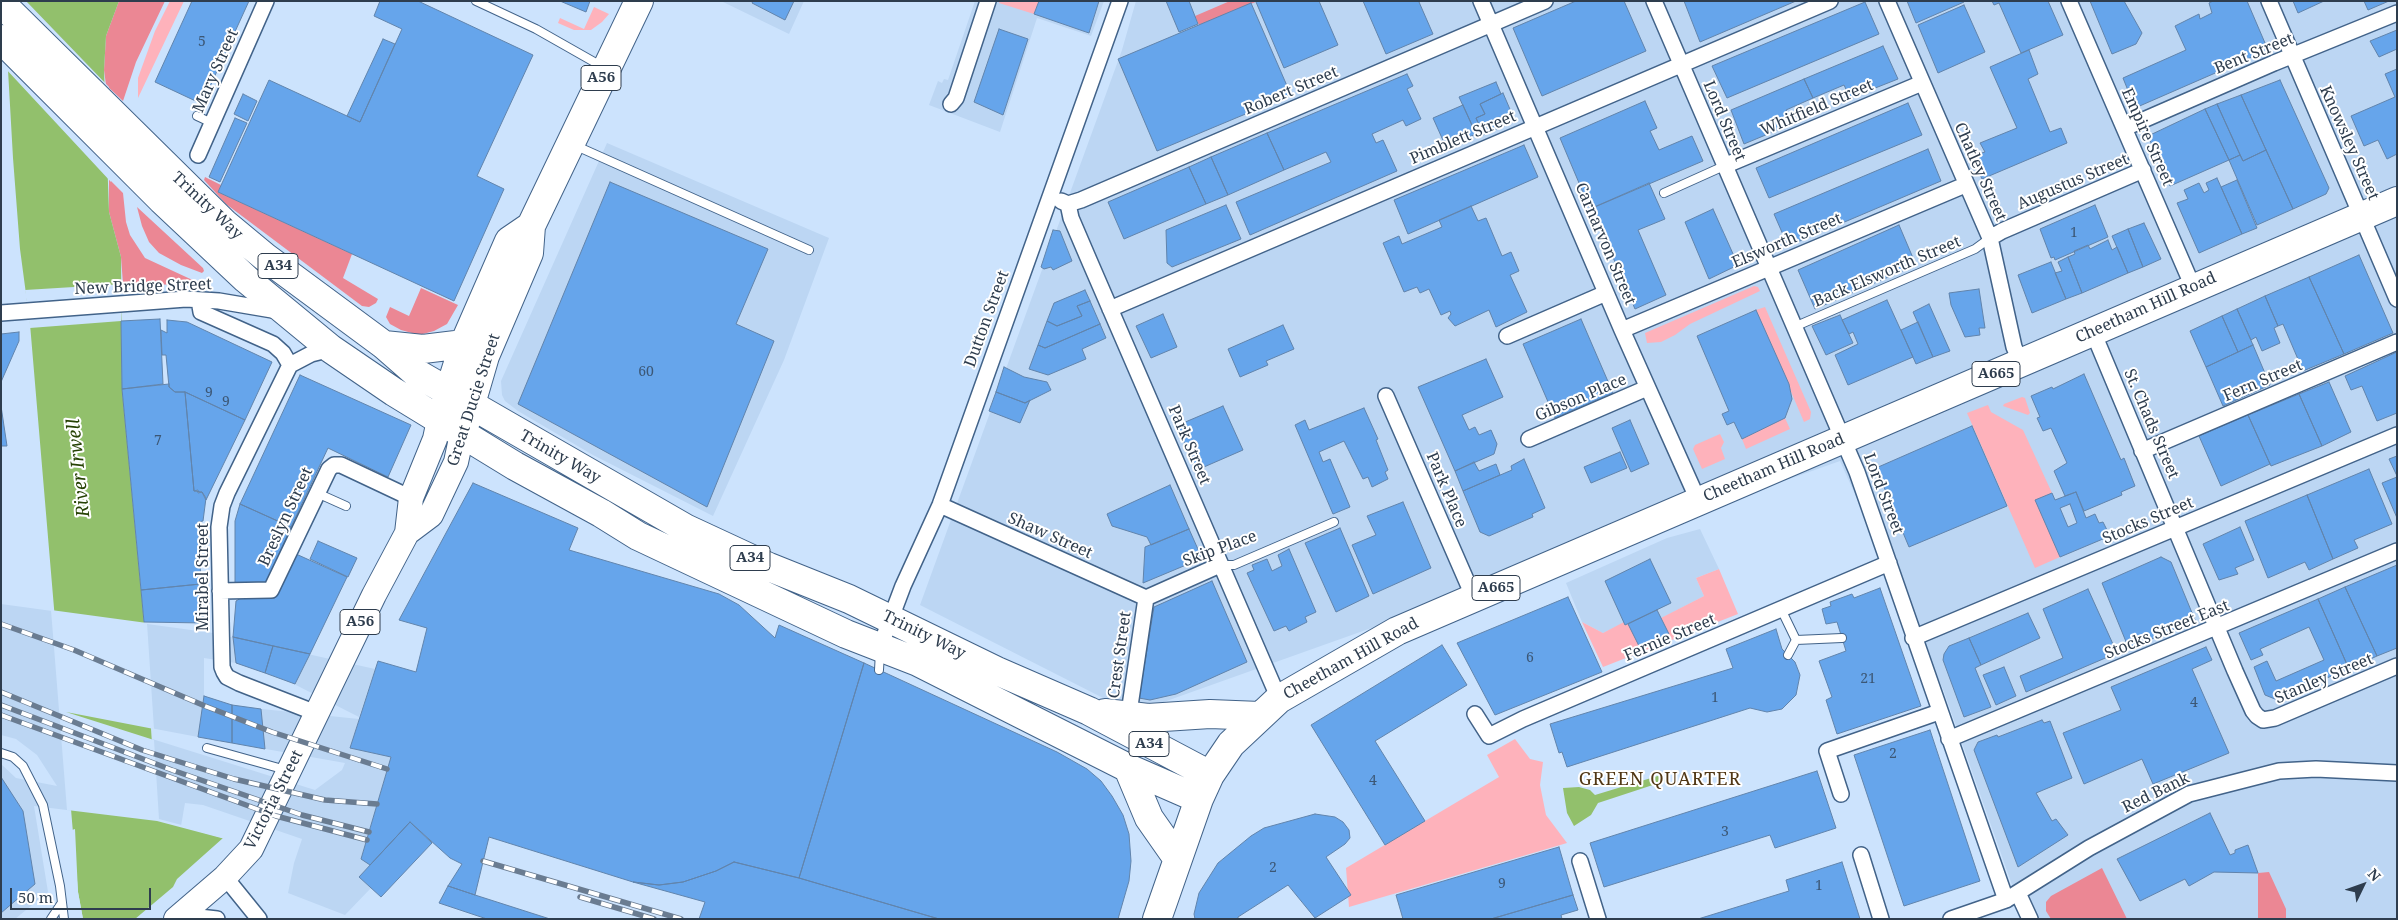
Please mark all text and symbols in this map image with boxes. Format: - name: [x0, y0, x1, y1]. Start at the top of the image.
- street label: Mary Street: [189, 26, 243, 116]
- street label: Bent Street: [2212, 29, 2296, 79]
- house number: 5: [198, 34, 206, 50]
- street label: Robert Street: [1241, 63, 1341, 119]
- road number: A56: [581, 66, 621, 90]
- street label: Whitfield Street: [1758, 76, 1876, 140]
- street label: Lord Street: [1698, 78, 1750, 164]
- street label: Knowsley Street: [2315, 83, 2383, 203]
- street label: Empire Street: [2117, 85, 2177, 189]
- street label: Pimblett Street: [1407, 107, 1519, 169]
- street label: Chatley Street: [1950, 120, 2010, 224]
- street label: Augustus Street: [2015, 150, 2131, 214]
- street label: Trinity Way: [168, 168, 246, 244]
- street label: Carnarvon Street: [1571, 180, 1639, 308]
- street label: Elsworth Street: [1729, 209, 1845, 273]
- house number: 1: [2070, 225, 2078, 241]
- street label: Back Elsworth Street: [1810, 232, 1964, 312]
- road number: A34: [258, 254, 298, 278]
- street label: Dutton Street: [961, 268, 1013, 370]
- street label: Cheetham Hill Road: [2073, 268, 2219, 348]
- street label: New Bridge Street: [74, 275, 212, 299]
- street label: Great Ducie Street: [443, 331, 505, 469]
- street label: Fern Street: [2221, 356, 2305, 406]
- road number: A665: [1972, 362, 2020, 386]
- house number: 60: [638, 364, 654, 380]
- street label: St. Chads Street: [2119, 366, 2183, 482]
- street label: Gibson Place: [1532, 370, 1630, 426]
- house number: 9: [205, 385, 213, 401]
- house number: 9: [222, 394, 230, 410]
- street label: Park Street: [1164, 402, 1214, 488]
- water label: River Irwell: [63, 418, 95, 518]
- street label: Trinity Way: [516, 426, 604, 488]
- street label: Cheetham Hill Road: [1700, 430, 1848, 506]
- house number: 7: [154, 433, 162, 449]
- street label: Park Place: [1422, 450, 1470, 530]
- street label: Lord Street: [1859, 451, 1907, 537]
- street label: Breslyn Street: [255, 465, 317, 569]
- street label: Stocks Street: [2100, 493, 2196, 549]
- street label: Shaw Street: [1005, 509, 1095, 563]
- street label: Mirabel Street: [193, 523, 213, 631]
- street label: Skip Place: [1180, 527, 1260, 571]
- road number: A34: [730, 546, 770, 570]
- road number: A665: [1472, 576, 1520, 600]
- street label: Stocks Street East: [2102, 596, 2232, 664]
- street label: Trinity Way: [879, 607, 969, 663]
- road number: A56: [340, 610, 380, 634]
- street label: Crest Street: [1104, 610, 1136, 700]
- street label: Fernie Street: [1621, 610, 1719, 666]
- street label: Cheetham Hill Road: [1280, 614, 1422, 704]
- house number: 6: [1526, 650, 1534, 666]
- street label: Stanley Street: [2272, 650, 2376, 708]
- house number: 21: [1860, 671, 1876, 687]
- house number: 1: [1711, 690, 1719, 706]
- house number: 4: [2190, 695, 2198, 711]
- road number: A34: [1129, 732, 1169, 756]
- house number: 2: [1889, 746, 1897, 762]
- street label: Victoria Street: [241, 747, 307, 853]
- district label: GREEN QUARTER: [1577, 769, 1743, 791]
- street label: Red Bank: [2119, 769, 2193, 817]
- house number: 4: [1369, 773, 1377, 789]
- house number: 3: [1721, 824, 1729, 840]
- house number: 2: [1269, 860, 1277, 876]
- north arrow: [2338, 860, 2388, 910]
- text: N: [2364, 864, 2385, 885]
- house number: 9: [1498, 876, 1506, 892]
- scale bar: [12, 878, 154, 910]
- house number: 1: [1815, 878, 1823, 894]
- text: 50 m: [18, 887, 53, 907]

